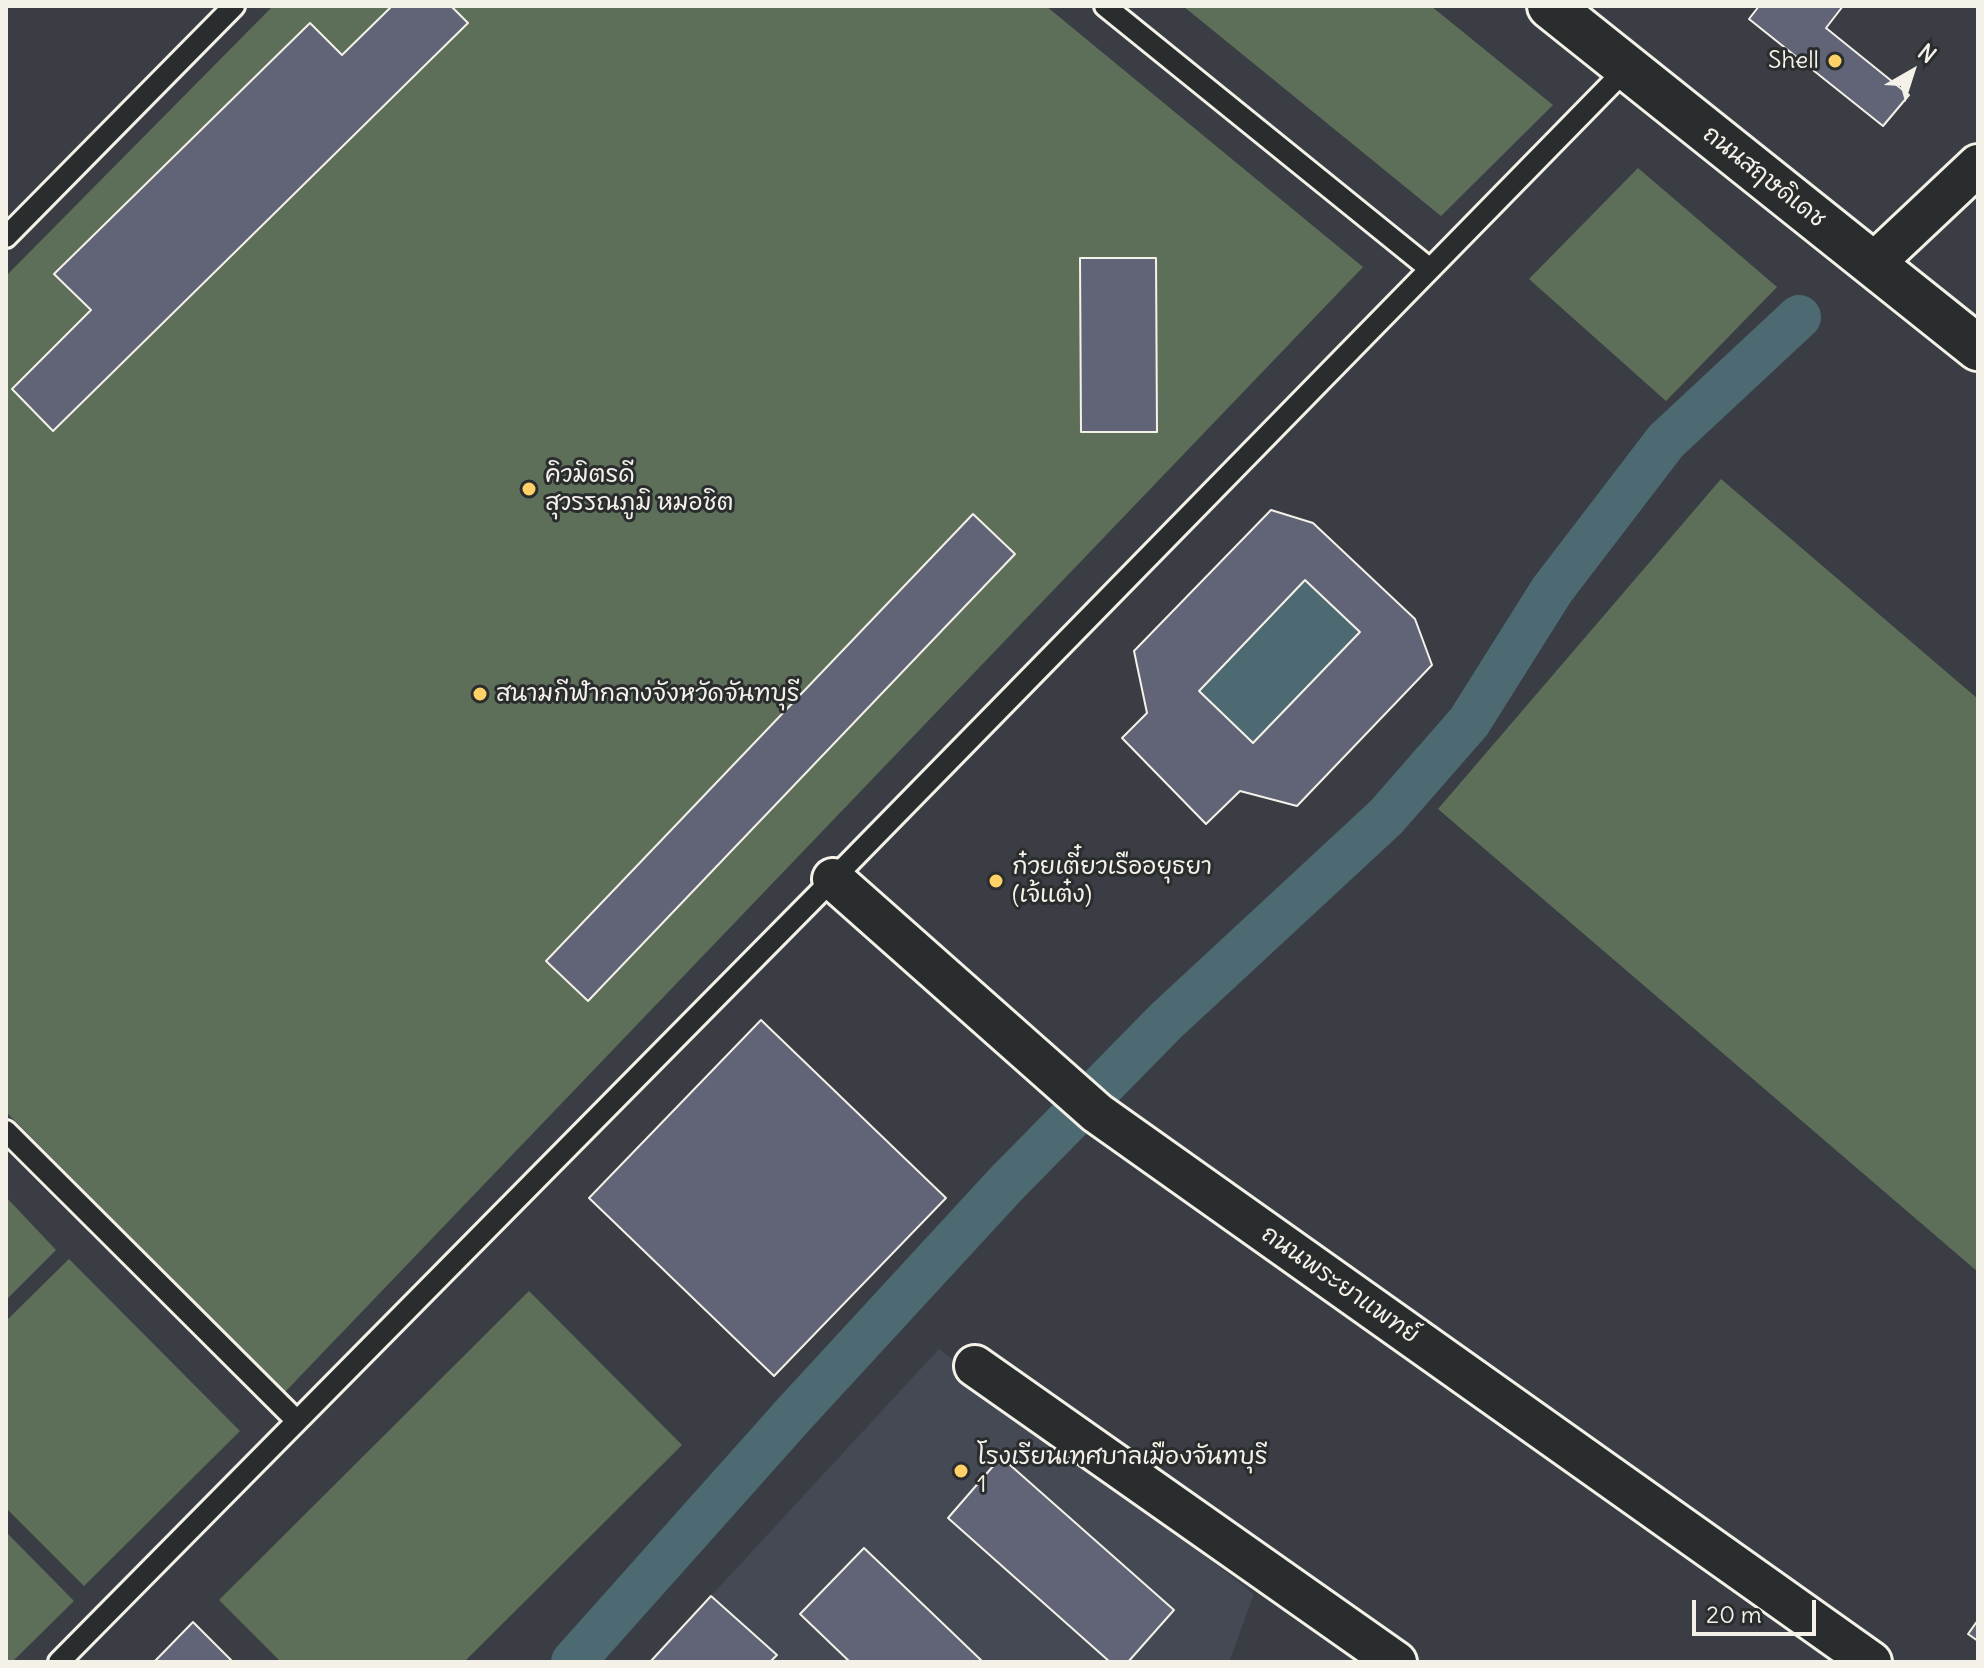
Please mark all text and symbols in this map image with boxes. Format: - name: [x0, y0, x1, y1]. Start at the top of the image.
- north arrow: [1872, 32, 1952, 112]
- text: N: [1912, 38, 1942, 69]
- place label: Shell: [1768, 47, 1819, 75]
- marker: Shell: [1826, 52, 1844, 70]
- street label: ถนนสฤษดิเดช: [1697, 120, 1831, 234]
- place label: คิวมิตรดี สุวรรณภูมิ หมอชิต: [545, 461, 734, 517]
- marker: คิวมิตรดี สุวรรณภูมิ หมอชิต: [520, 480, 538, 498]
- place label: สนามกีฬากลางจังหวัดจันทบุรี: [496, 680, 799, 708]
- marker: สนามกีฬากลางจังหวัดจันทบุรี: [471, 685, 489, 703]
- place label: ก๋วยเตี๋ยวเรืออยุธยา (เจ้แต๋ง): [1012, 853, 1212, 909]
- marker: ก๋วยเตี๋ยวเรืออยุธยา (เจ้แต๋ง): [987, 872, 1005, 890]
- street label: ถนนพระยาแพทย์: [1256, 1220, 1424, 1350]
- place label: โรงเรียนเทศบาลเมืองจันทบุรี 1: [977, 1443, 1267, 1499]
- marker: โรงเรียนเทศบาลเมืองจันทบุรี 1: [952, 1462, 970, 1480]
- scale bar: [1696, 1584, 1820, 1634]
- text: 20 m: [1706, 1599, 1762, 1629]

